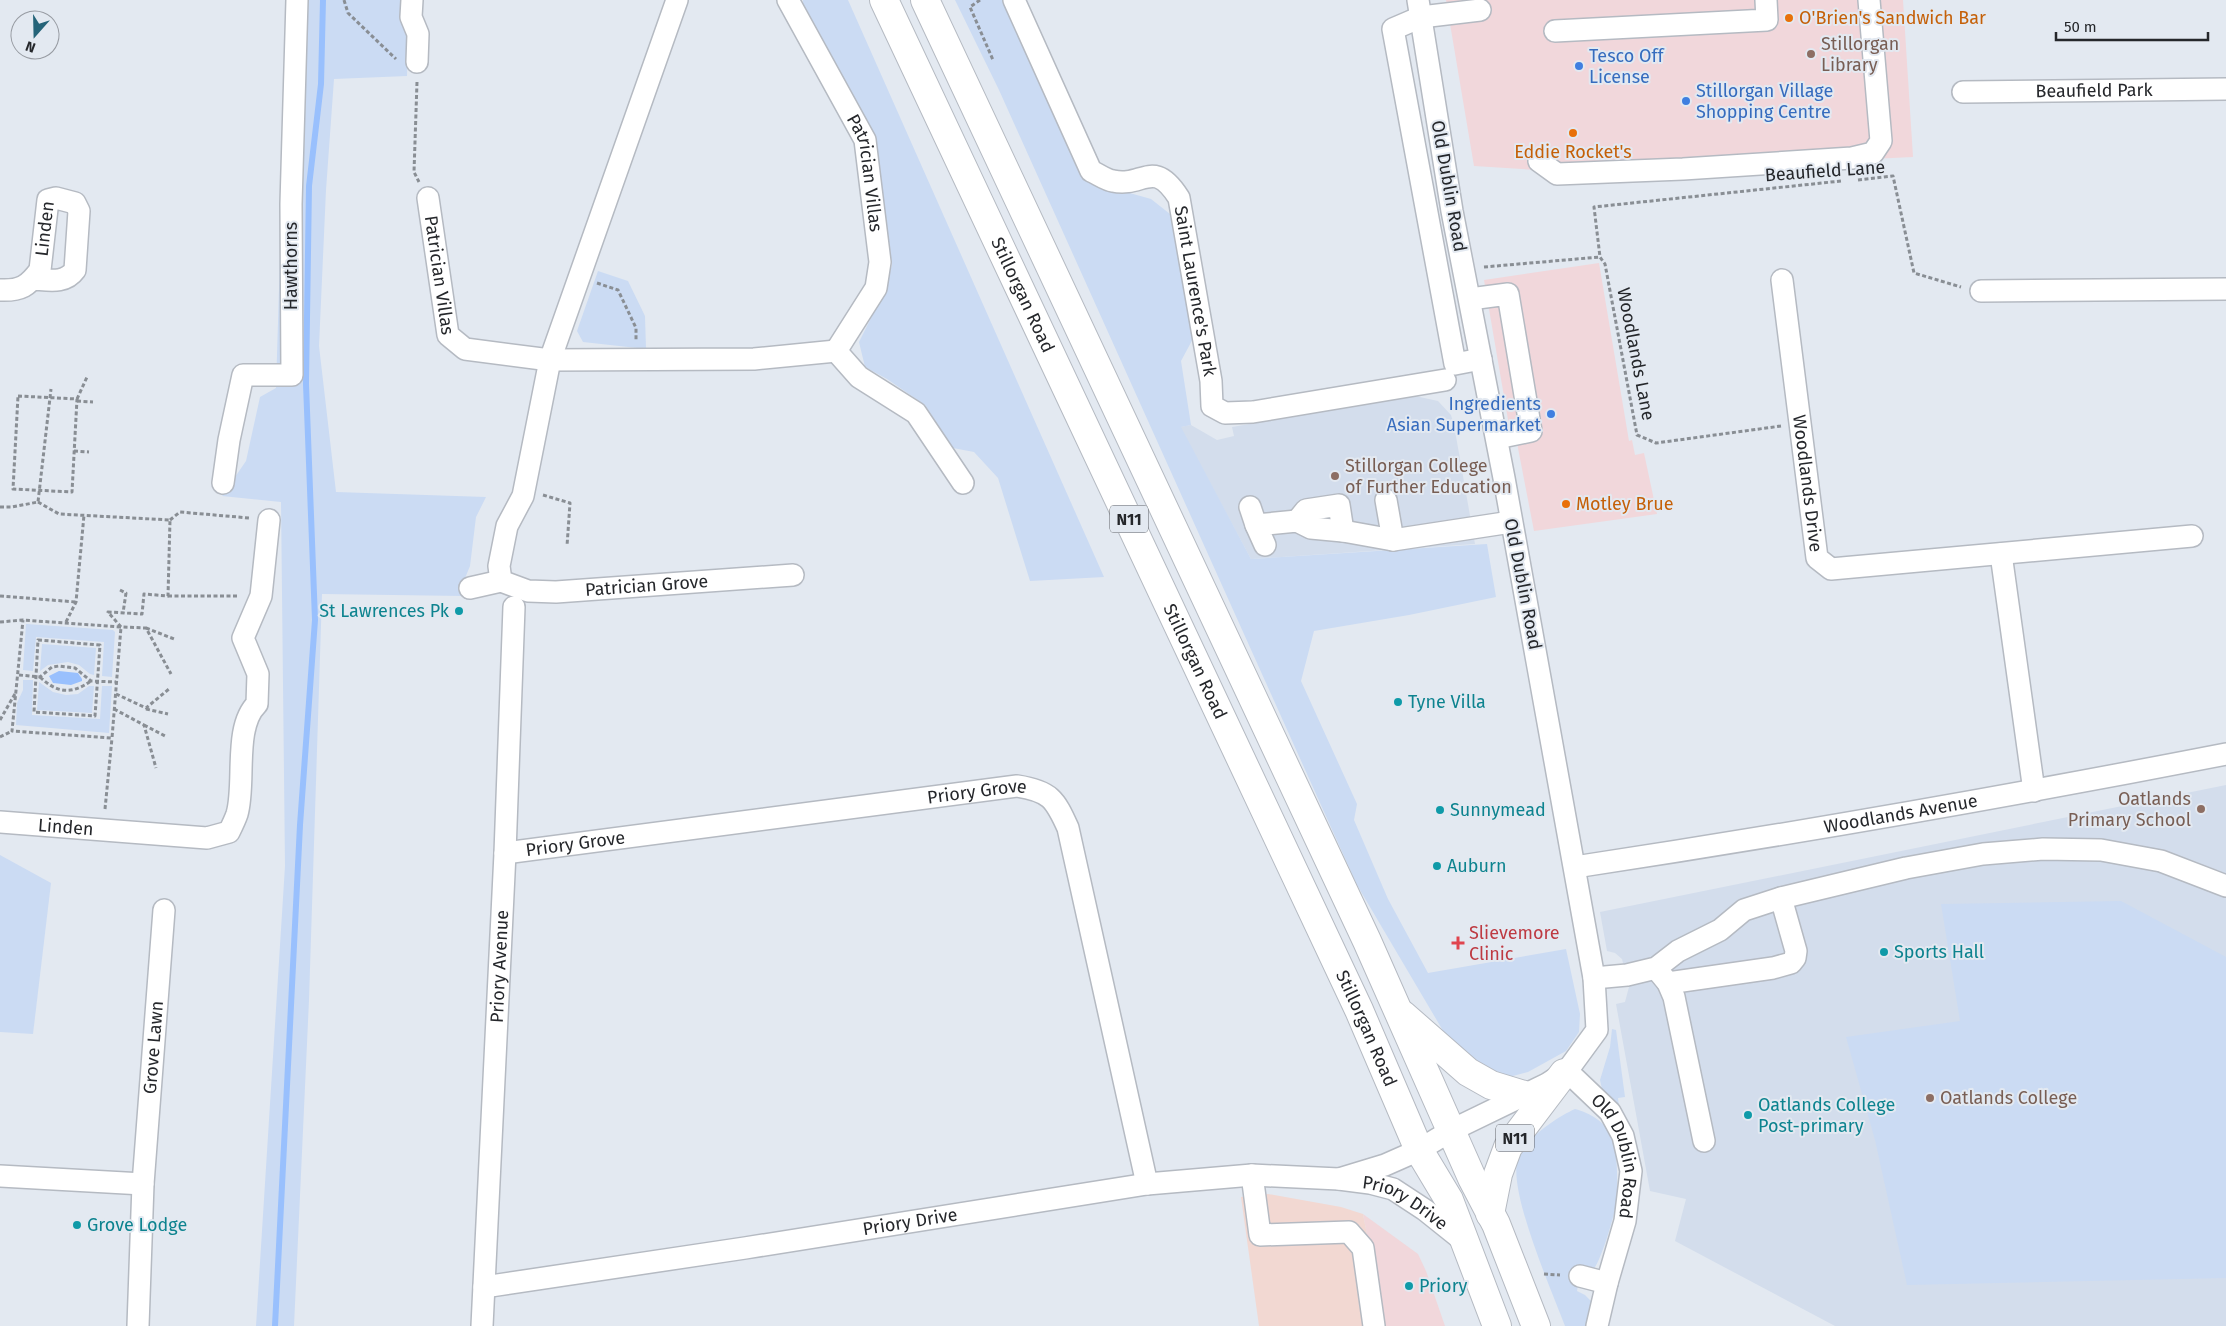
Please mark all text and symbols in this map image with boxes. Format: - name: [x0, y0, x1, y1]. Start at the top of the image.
- place label: O'Brien's Sandwich Bar: [1799, 7, 1986, 29]
- north arrow: [10, 10, 60, 60]
- scale bar: [2056, 10, 2208, 42]
- marker: O'Brien's Sandwich Bar: [1783, 12, 1795, 24]
- text: 50 m: [2064, 18, 2097, 36]
- place label: Stillorgan Library: [1821, 33, 1899, 76]
- text: N: [23, 37, 38, 56]
- place label: Tesco Off License: [1589, 45, 1666, 88]
- marker: Stillorgan Library: [1805, 48, 1817, 60]
- marker: Tesco Off License: [1573, 60, 1585, 72]
- street label: Beaufield Park: [2035, 79, 2154, 102]
- place label: Stillorgan Village Shopping Centre: [1696, 80, 1833, 123]
- marker: Stillorgan Village Shopping Centre: [1680, 95, 1692, 107]
- street label: Patrician Villas: [842, 110, 887, 233]
- street label: Old Dublin Road: [1427, 119, 1471, 253]
- marker: Eddie Rocket's: [1567, 127, 1579, 139]
- place label: Eddie Rocket's: [1514, 141, 1632, 163]
- street label: Beaufield Lane: [1764, 156, 1886, 186]
- street label: Linden: [31, 200, 59, 258]
- street label: Saint Laurence's Park: [1170, 204, 1221, 379]
- street label: Patrician Villas: [420, 214, 459, 336]
- street label: Hawthorns: [280, 222, 302, 310]
- street label: Stillorgan Road: [986, 234, 1059, 356]
- street label: Woodlands Lane: [1612, 286, 1660, 422]
- place label: Ingredients Asian Supermarket: [1387, 393, 1541, 436]
- marker: Ingredients Asian Supermarket: [1545, 408, 1557, 420]
- street label: Woodlands Drive: [1788, 413, 1827, 553]
- place label: Stillorgan College of Further Education: [1345, 455, 1512, 498]
- marker: Stillorgan College of Further Education: [1329, 470, 1341, 482]
- place label: Motley Brue: [1576, 493, 1674, 515]
- marker: Motley Brue: [1560, 498, 1572, 510]
- road number: N11: [1110, 506, 1148, 532]
- street label: Old Dublin Road: [1500, 517, 1546, 651]
- street label: Patrician Grove: [584, 570, 709, 601]
- place label: St Lawrences Pk: [319, 600, 450, 622]
- street label: Stillorgan Road: [1159, 600, 1232, 723]
- marker: St Lawrences Pk: [453, 605, 465, 617]
- place label: Tyne Villa: [1408, 691, 1486, 713]
- marker: Tyne Villa: [1392, 696, 1404, 708]
- street label: Priory Grove: [926, 775, 1029, 809]
- place label: Oatlands Primary School: [2068, 788, 2191, 831]
- street label: Woodlands Avenue: [1822, 790, 1979, 838]
- place label: Sunnymead: [1450, 799, 1546, 821]
- marker: Oatlands Primary School: [2195, 803, 2207, 815]
- marker: Sunnymead: [1434, 804, 1446, 816]
- street label: Linden: [37, 814, 94, 840]
- street label: Priory Grove: [524, 826, 626, 861]
- place label: Auburn: [1447, 855, 1506, 877]
- marker: Auburn: [1431, 860, 1443, 872]
- street label: Priory Avenue: [486, 909, 513, 1023]
- place label: Slievemore Clinic: [1469, 922, 1560, 965]
- marker: Slievemore Clinic: [1451, 936, 1465, 950]
- place label: Sports Hall: [1894, 941, 1984, 963]
- marker: Sports Hall: [1878, 946, 1890, 958]
- street label: Stillorgan Road: [1331, 967, 1402, 1090]
- street label: Grove Lawn: [139, 1000, 168, 1095]
- place label: Oatlands College: [1940, 1087, 2077, 1109]
- street label: Old Dublin Road: [1586, 1089, 1642, 1220]
- marker: Oatlands College: [1924, 1092, 1936, 1104]
- place label: Oatlands College Post-primary: [1758, 1094, 1895, 1137]
- marker: Oatlands College Post-primary: [1742, 1109, 1754, 1121]
- road number: N11: [1496, 1124, 1534, 1152]
- street label: Priory Drive: [1361, 1171, 1452, 1235]
- street label: Priory Drive: [861, 1203, 959, 1240]
- place label: Grove Lodge: [87, 1214, 187, 1236]
- marker: Grove Lodge: [71, 1219, 83, 1231]
- place label: Priory: [1419, 1275, 1468, 1297]
- marker: Priory: [1403, 1280, 1415, 1292]

